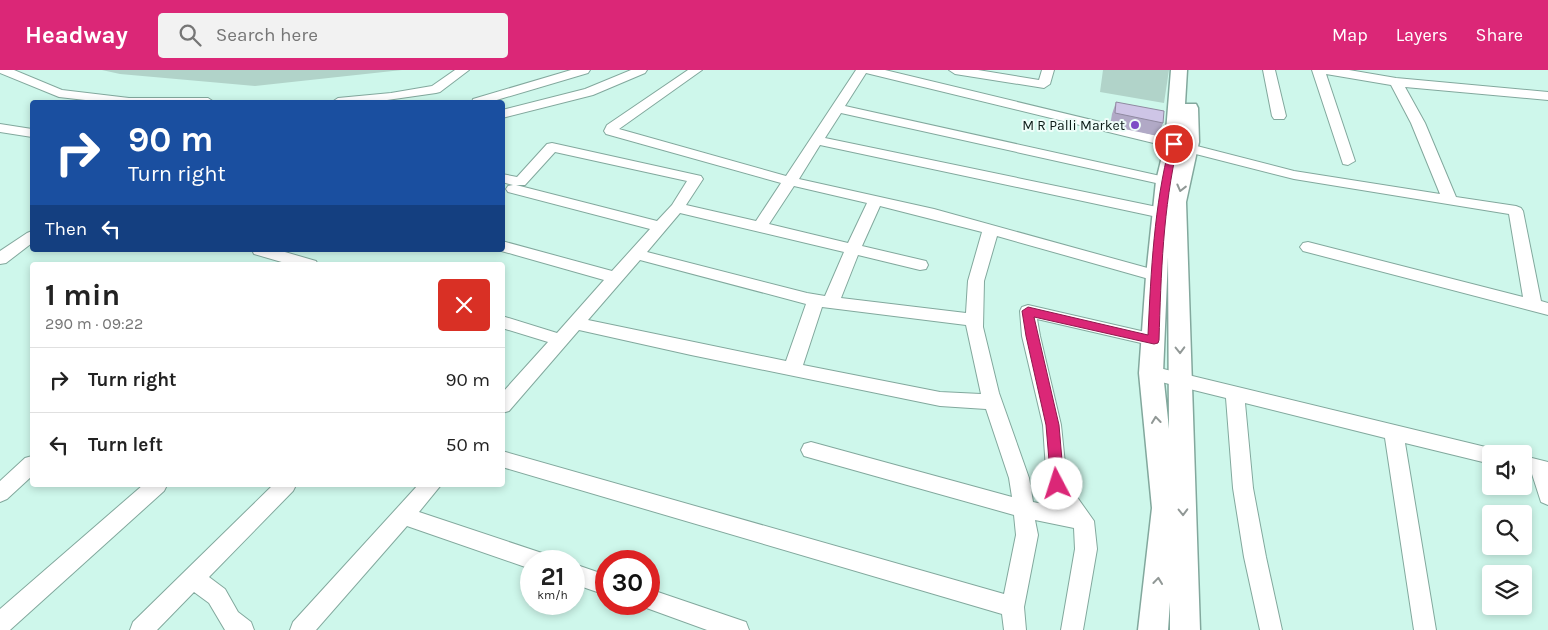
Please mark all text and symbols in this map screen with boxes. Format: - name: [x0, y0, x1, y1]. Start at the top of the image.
- search box: [158, 13, 508, 58]
- text: Headway: [25, 21, 128, 49]
- icon: search: [176, 21, 204, 49]
- text: Search here: [216, 24, 318, 46]
- text: Map: [1332, 24, 1368, 46]
- text: Layers: [1396, 24, 1448, 46]
- text: Share: [1476, 24, 1523, 46]
- place label: M R Palli Market: [1022, 117, 1125, 134]
- text: 90 m: [128, 119, 214, 160]
- marker: M R Palli Market: [1129, 119, 1141, 131]
- icon: right: [45, 120, 110, 185]
- pin: [1153, 123, 1195, 165]
- icon: arrive: [1160, 130, 1188, 158]
- text: Turn right: [128, 161, 226, 187]
- one-way arrow: [1176, 183, 1187, 192]
- icon: left: [97, 215, 125, 243]
- text: Then: [45, 218, 87, 240]
- text: 1 min: [45, 277, 120, 313]
- button: close: [438, 279, 490, 331]
- text: 290 m · 09:22: [45, 314, 143, 333]
- one-way arrow: [1174, 346, 1185, 354]
- icon: right: [45, 366, 73, 394]
- text: Turn right: [88, 369, 177, 391]
- text: 90 m: [445, 369, 490, 391]
- one-way arrow: [1151, 415, 1162, 423]
- icon: left: [45, 431, 73, 459]
- text: Turn left: [88, 434, 163, 456]
- text: 50 m: [446, 434, 490, 456]
- map controls: [1482, 445, 1532, 615]
- button: sound: [1482, 445, 1532, 495]
- position arrow: [1030, 457, 1082, 509]
- button: search: [1482, 505, 1532, 555]
- one-way arrow: [1178, 508, 1188, 516]
- speed limit sign: 30: [595, 550, 660, 615]
- text: 21: [540, 562, 565, 591]
- button: layers: [1482, 565, 1532, 615]
- one-way arrow: [1152, 577, 1163, 585]
- text: km/h: [537, 588, 568, 602]

